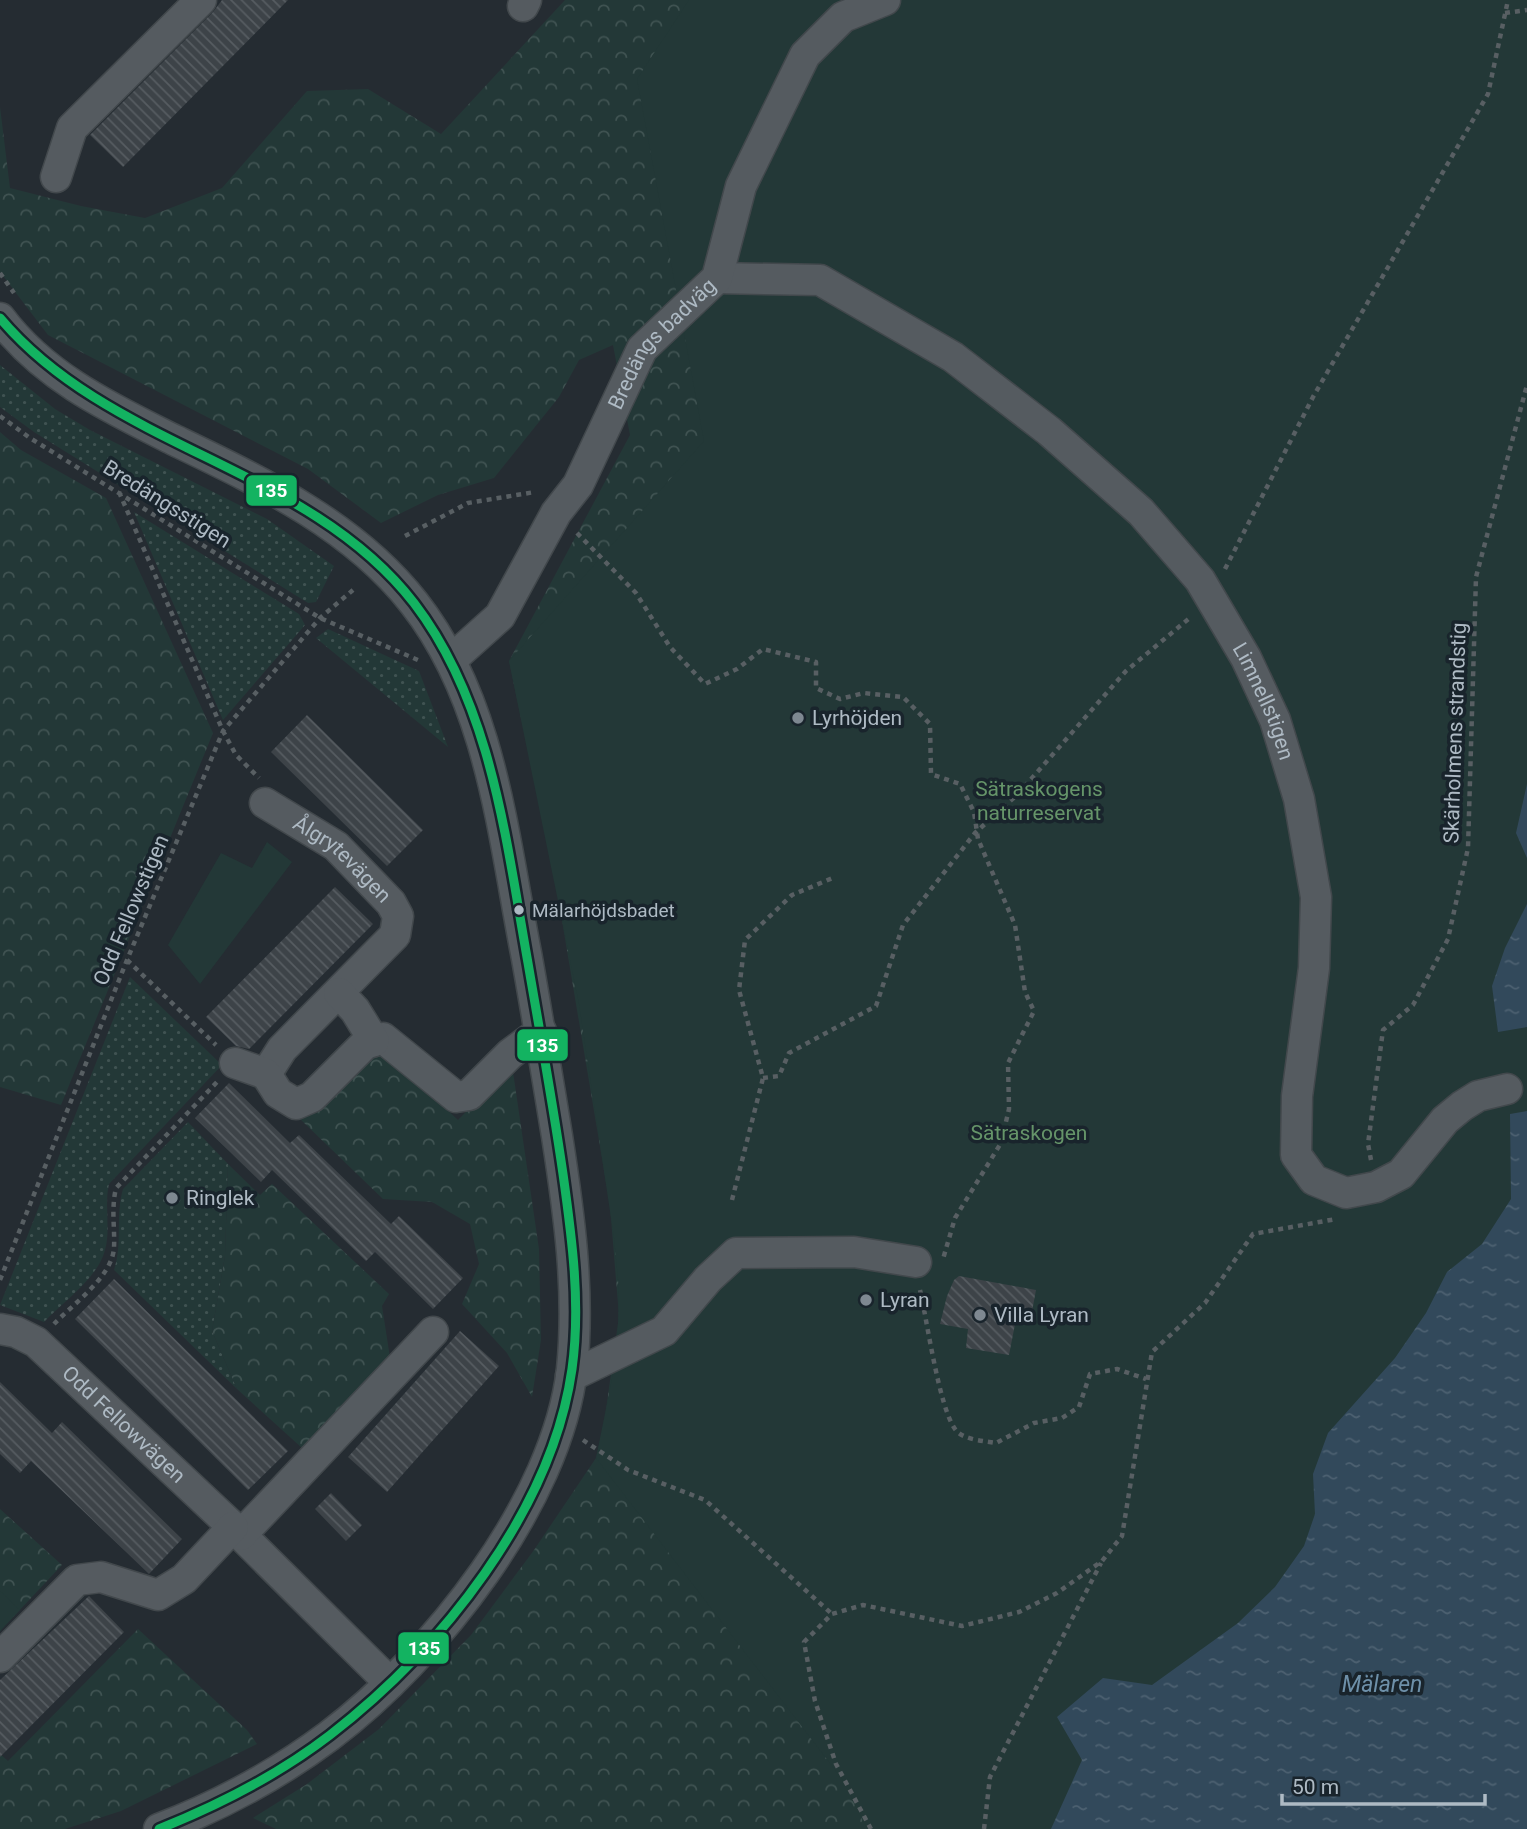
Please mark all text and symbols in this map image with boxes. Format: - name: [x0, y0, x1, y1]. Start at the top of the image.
- street label: Bredängs badväg: [603, 274, 721, 413]
- street label: Bredängsstigen: [99, 455, 235, 553]
- line badge: 135: [245, 474, 298, 507]
- text: 135: [255, 479, 287, 502]
- street label: Skärholmens strandstig: [1439, 622, 1471, 844]
- street label: Limnellstigen: [1228, 638, 1298, 763]
- place label: Lyrhöjden: [812, 706, 902, 730]
- marker: Lyrhöjden: [790, 710, 806, 726]
- park label: Sätraskogens naturreservat: [975, 777, 1103, 825]
- street label: Ålgrytevägen: [289, 811, 396, 907]
- street label: Odd Fellowstigen: [88, 831, 174, 989]
- place label: Mälarhöjdsbadet: [532, 899, 675, 922]
- marker: Mälarhöjdsbadet: [512, 903, 526, 917]
- line badge: 135: [516, 1028, 569, 1062]
- text: 135: [526, 1034, 558, 1057]
- park label: Sätraskogen: [971, 1121, 1087, 1145]
- place label: Ringlek: [186, 1186, 255, 1210]
- marker: Ringlek: [164, 1190, 180, 1206]
- place label: Lyran: [880, 1288, 930, 1312]
- marker: Lyran: [858, 1292, 874, 1308]
- place label: Villa Lyran: [994, 1303, 1089, 1327]
- marker: Villa Lyran: [972, 1307, 988, 1323]
- street label: Odd Fellowvägen: [57, 1361, 190, 1488]
- line badge: 135: [397, 1631, 450, 1665]
- text: 135: [408, 1637, 440, 1660]
- water label: Mälaren: [1342, 1671, 1422, 1698]
- scale bar: [1282, 1762, 1485, 1806]
- text: 50 m: [1292, 1775, 1339, 1799]

